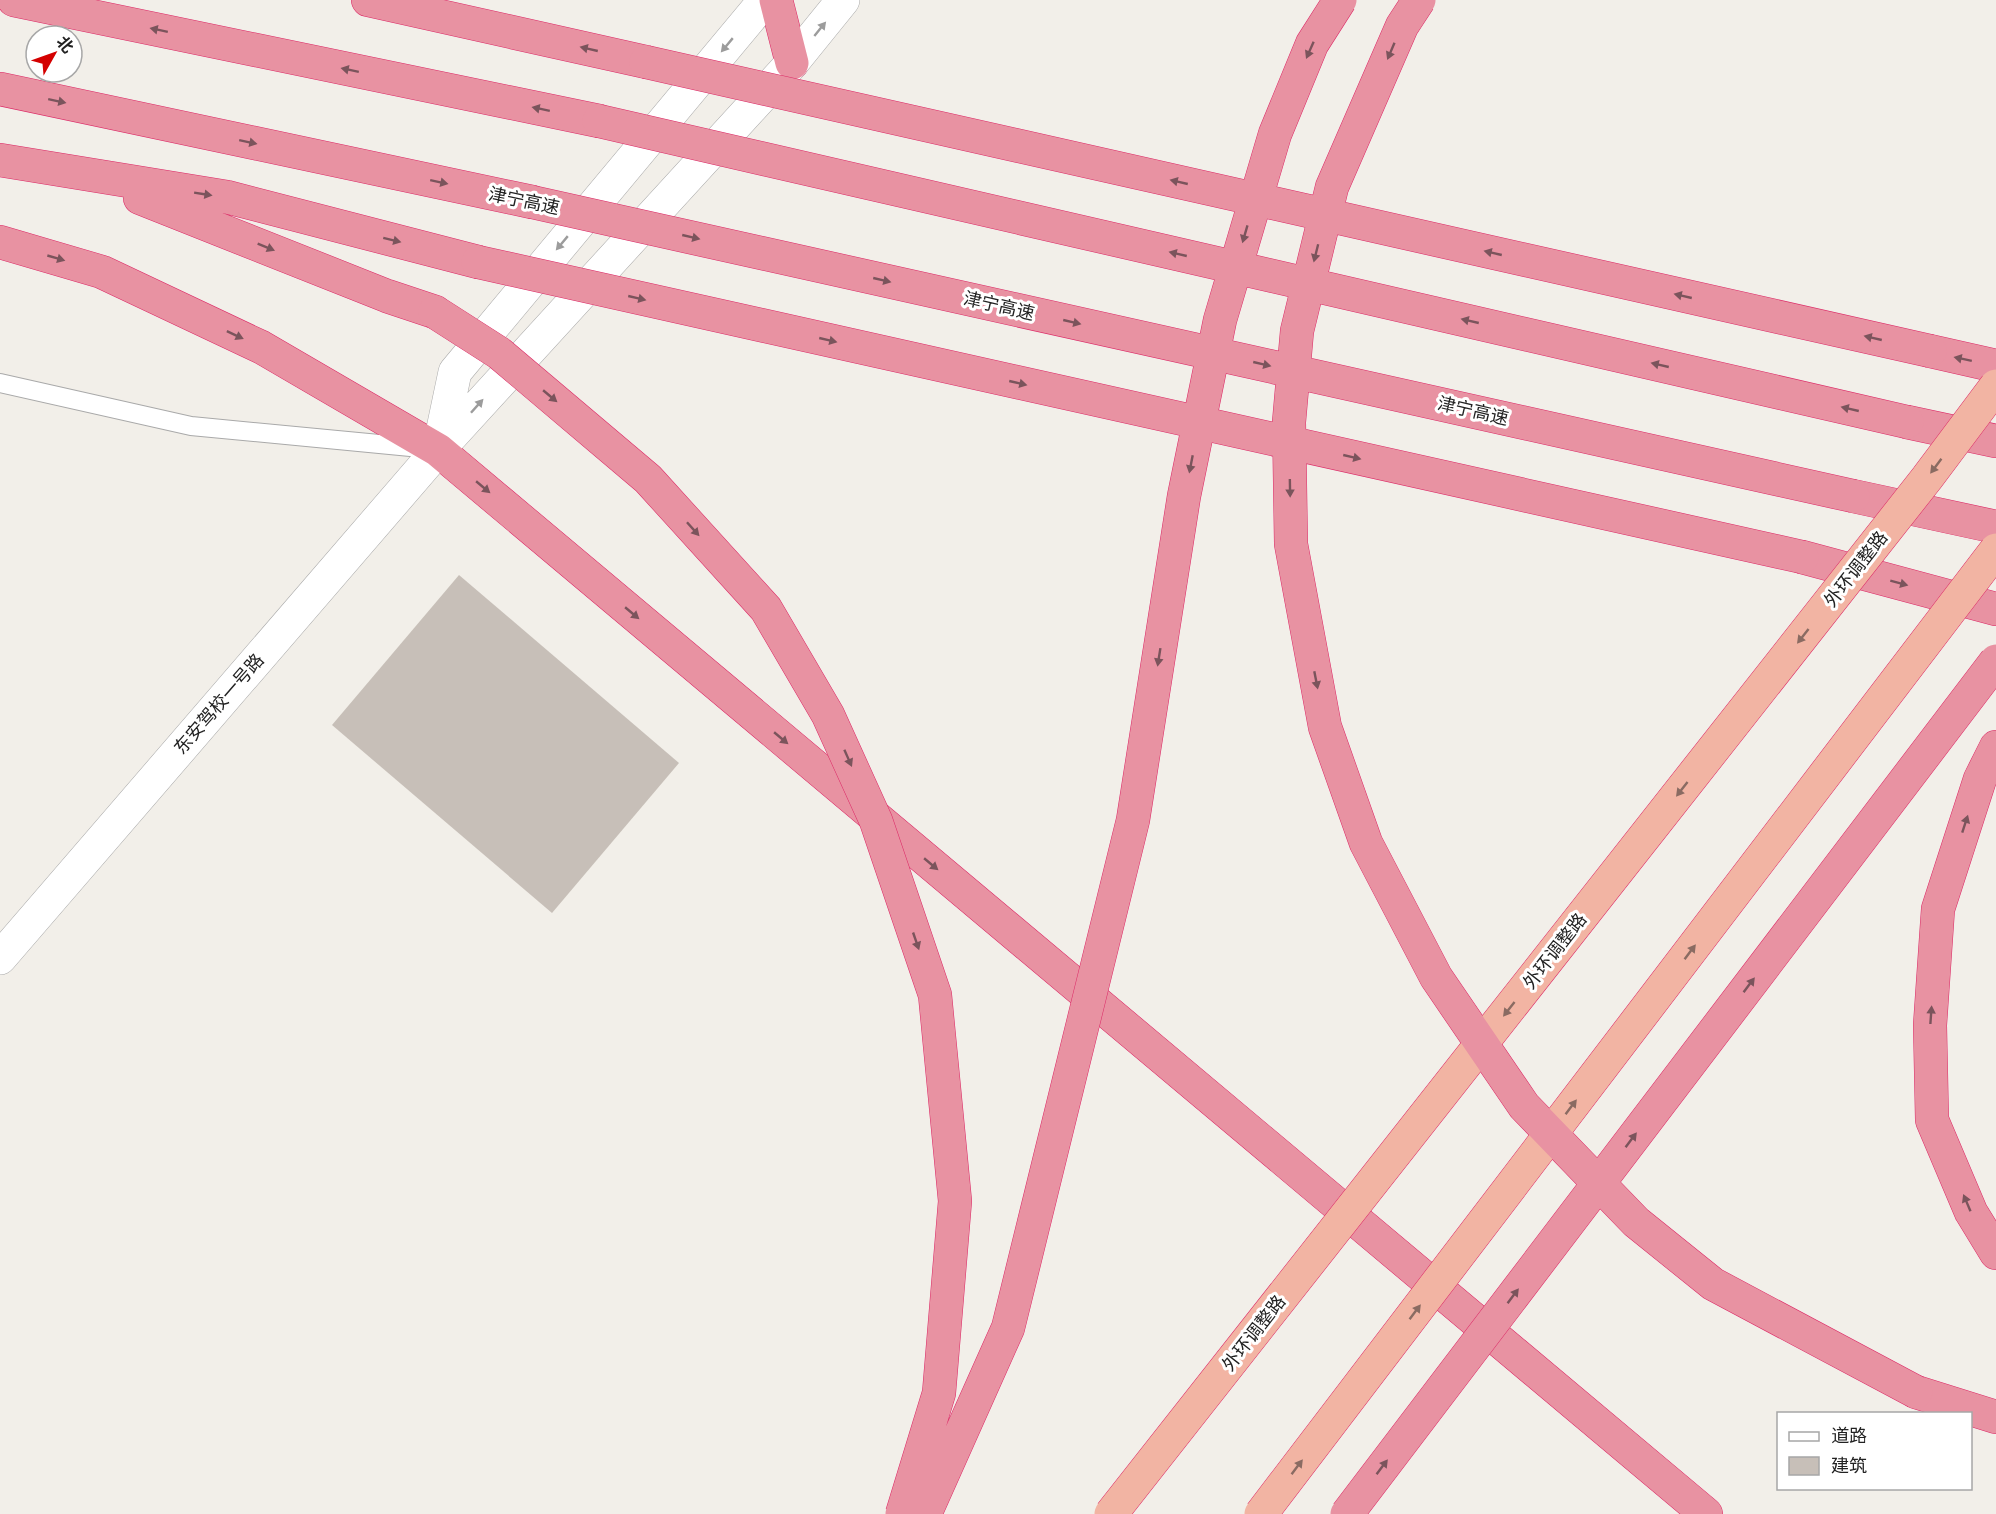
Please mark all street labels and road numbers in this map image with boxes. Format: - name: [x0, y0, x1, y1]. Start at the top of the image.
- street label: 津宁高速: [486, 182, 562, 219]
- street label: 津宁高速: [961, 286, 1037, 325]
- street label: 津宁高速: [1435, 391, 1511, 430]
- street label: 外环调整路: [1819, 526, 1892, 611]
- street label: 东安驾校一号路: [169, 649, 269, 759]
- street label: 外环调整路: [1518, 908, 1591, 993]
- street label: 外环调整路: [1217, 1290, 1290, 1375]

